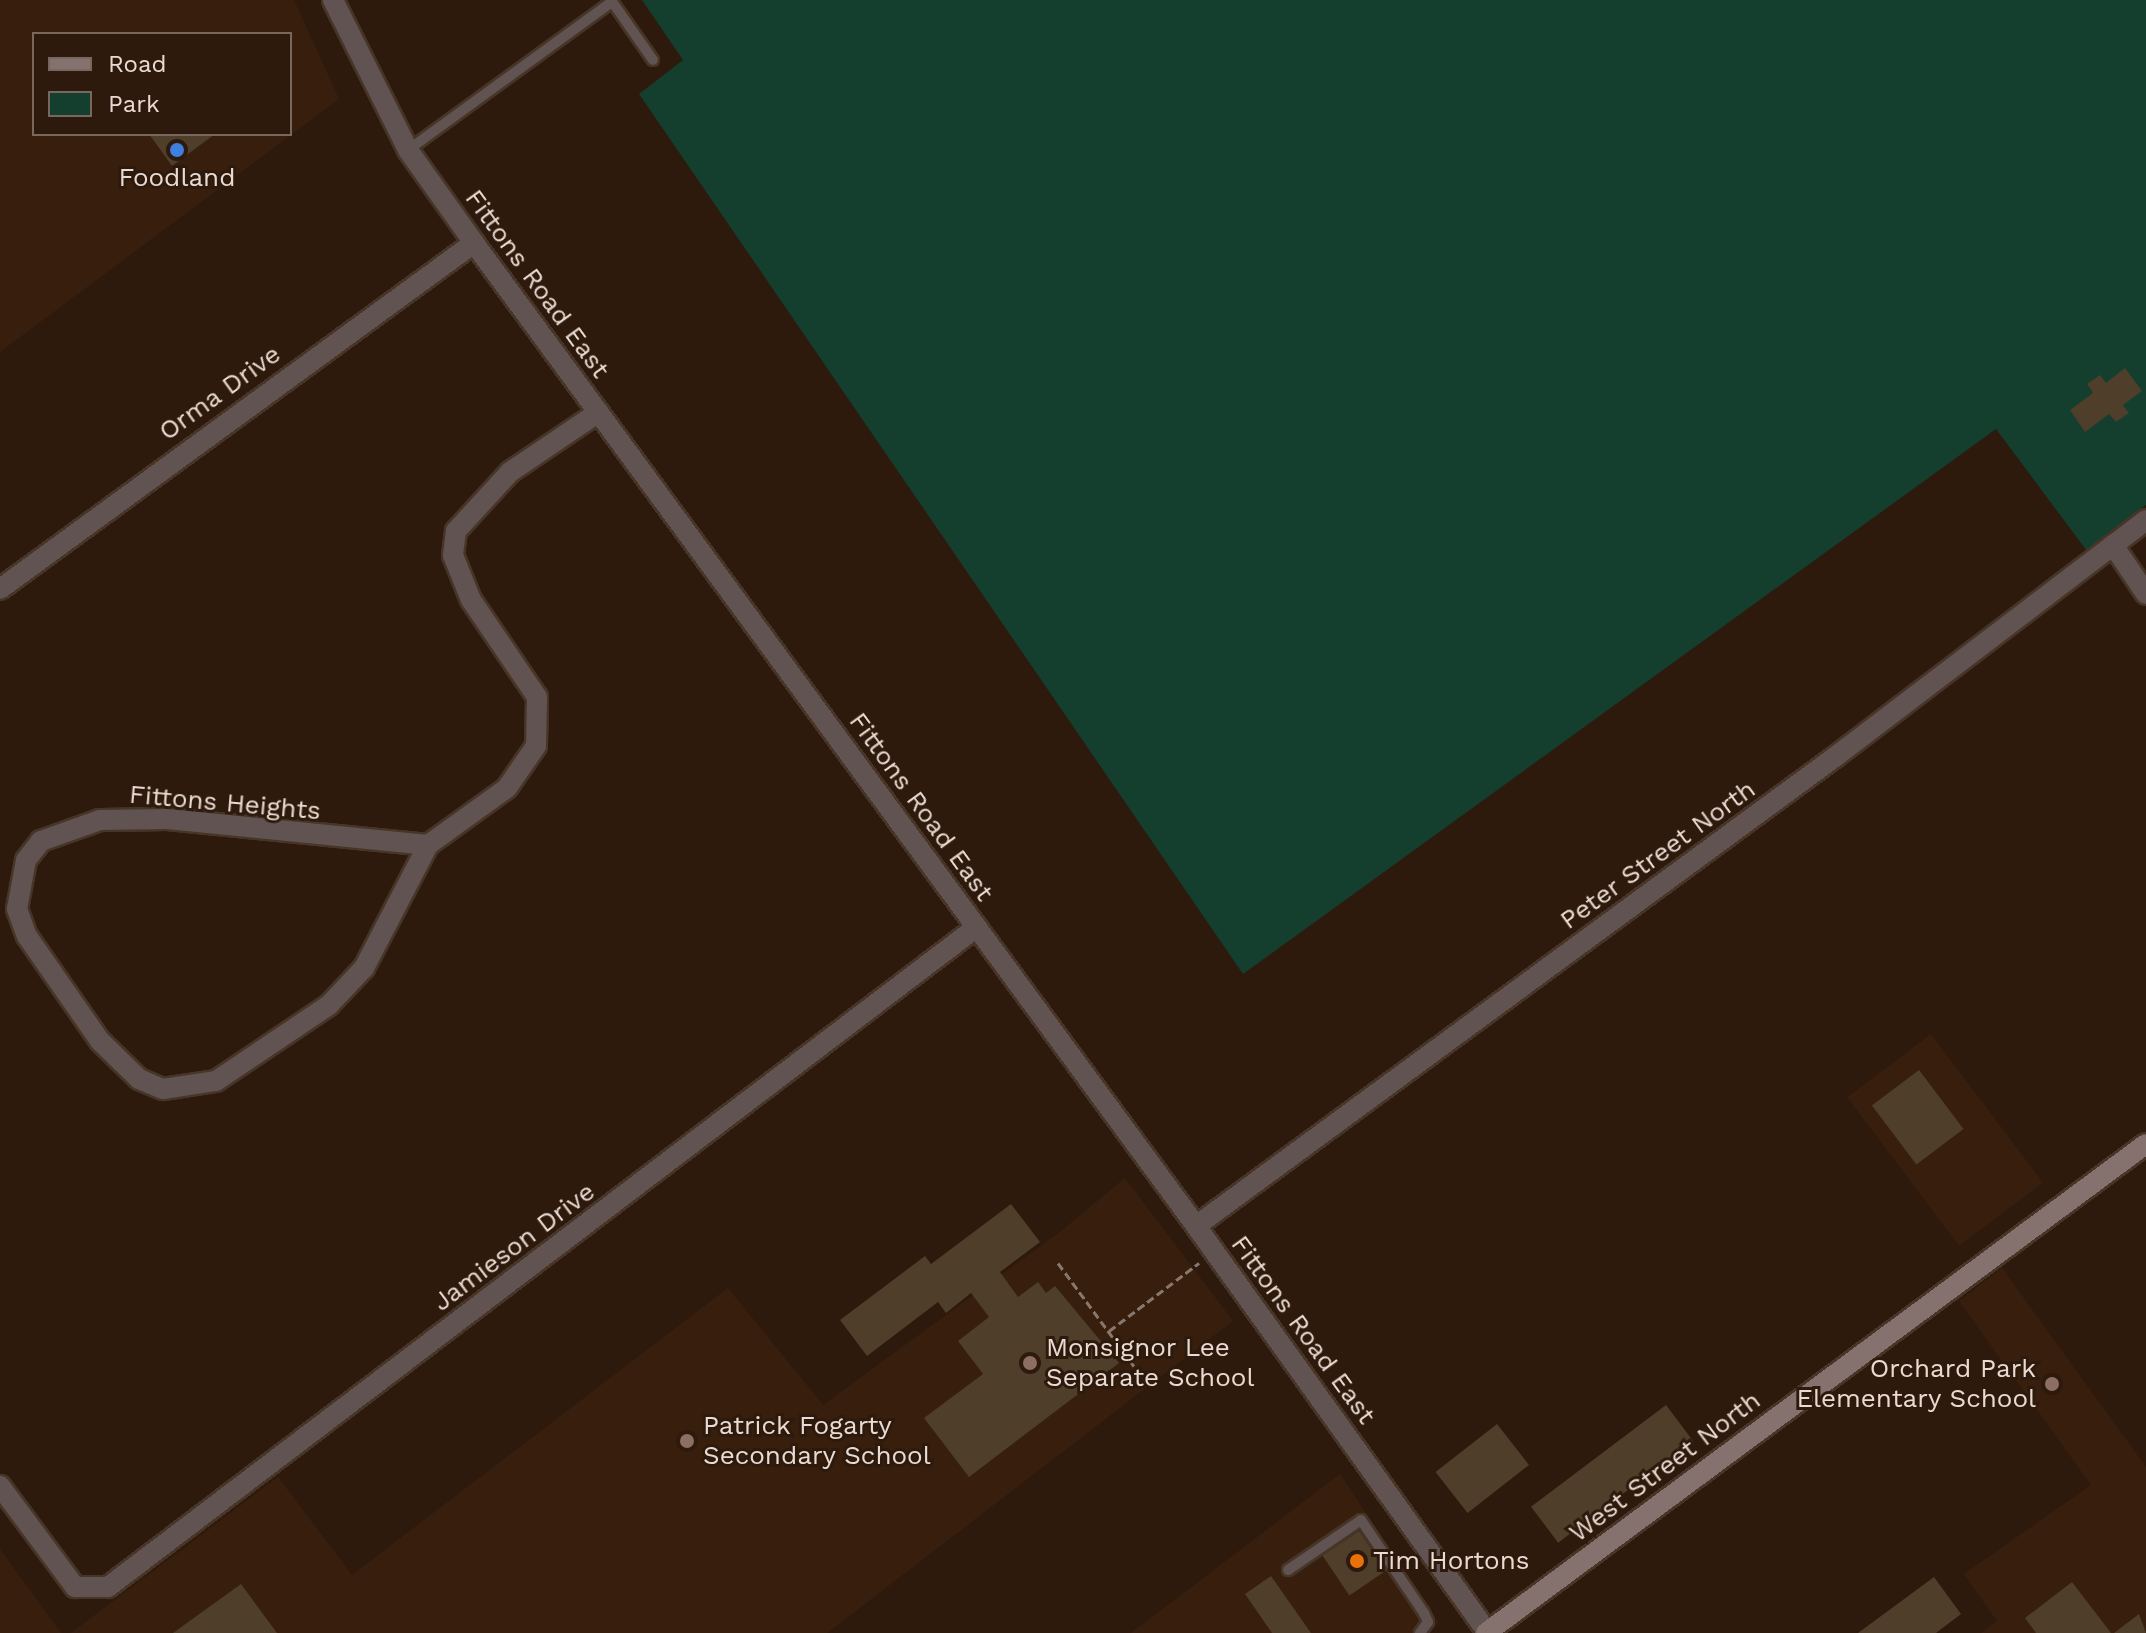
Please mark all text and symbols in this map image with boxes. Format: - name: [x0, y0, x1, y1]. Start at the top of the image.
- legend: [32, 32, 292, 136]
- text: Road: [108, 50, 167, 78]
- text: Park: [108, 90, 160, 118]
- marker: Foodland: [168, 141, 186, 159]
- place label: Foodland: [119, 162, 235, 194]
- street label: Fittons Road East: [458, 184, 616, 384]
- street label: Orma Drive: [153, 338, 287, 448]
- street label: Fittons Road East: [842, 707, 1000, 907]
- street label: Peter Street North: [1554, 774, 1762, 936]
- street label: Fittons Heights: [128, 779, 322, 827]
- street label: Jamieson Drive: [427, 1176, 601, 1318]
- street label: Fittons Road East: [1224, 1230, 1382, 1430]
- place label: Monsignor Lee Separate School: [1046, 1332, 1254, 1394]
- place label: Orchard Park Elementary School: [1796, 1353, 2036, 1414]
- marker: Monsignor Lee Separate School: [1021, 1354, 1039, 1372]
- marker: Orchard Park Elementary School: [2043, 1375, 2061, 1393]
- street label: West Street North: [1563, 1385, 1767, 1549]
- place label: Patrick Fogarty Secondary School: [703, 1410, 931, 1472]
- marker: Patrick Fogarty Secondary School: [678, 1432, 696, 1450]
- place label: Tim Hortons: [1373, 1545, 1529, 1577]
- marker: Tim Hortons: [1348, 1552, 1366, 1570]

